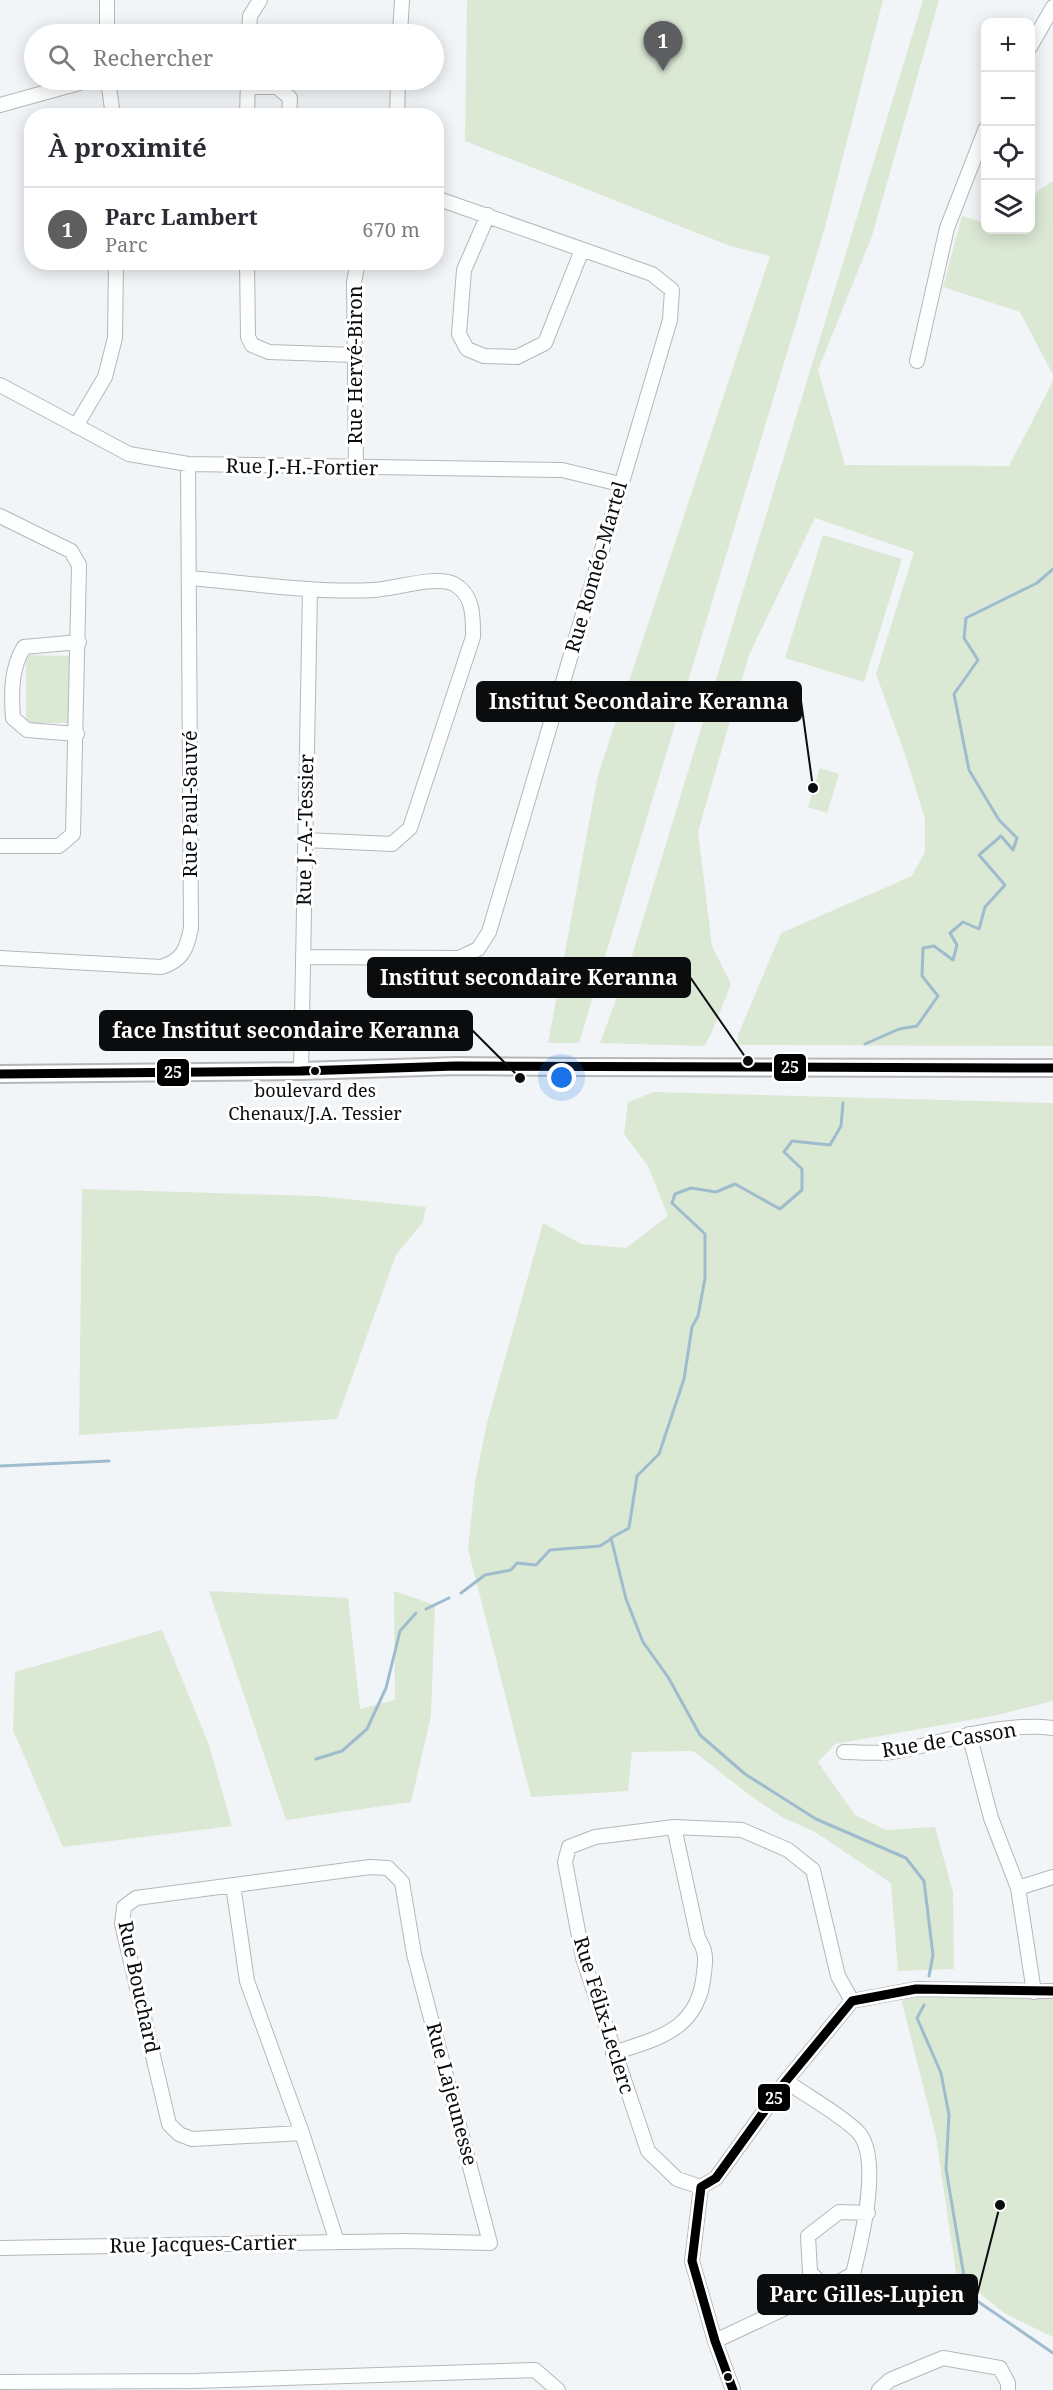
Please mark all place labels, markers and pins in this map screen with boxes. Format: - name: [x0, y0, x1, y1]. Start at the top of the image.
- pin: 1: [644, 22, 682, 71]
- callout: Institut Secondaire Keranna: [477, 682, 801, 721]
- callout: Institut secondaire Keranna: [368, 958, 690, 997]
- callout: face Institut secondaire Keranna: [100, 1011, 472, 1050]
- marker: boulevard des Chenaux/J.A. Tessier: [309, 1065, 321, 1077]
- place label: boulevard des Chenaux/J.A. Tessier: [228, 1078, 402, 1125]
- callout: Parc Gilles-Lupien: [758, 2275, 977, 2314]
- unlabelled marker: [722, 2371, 734, 2383]

